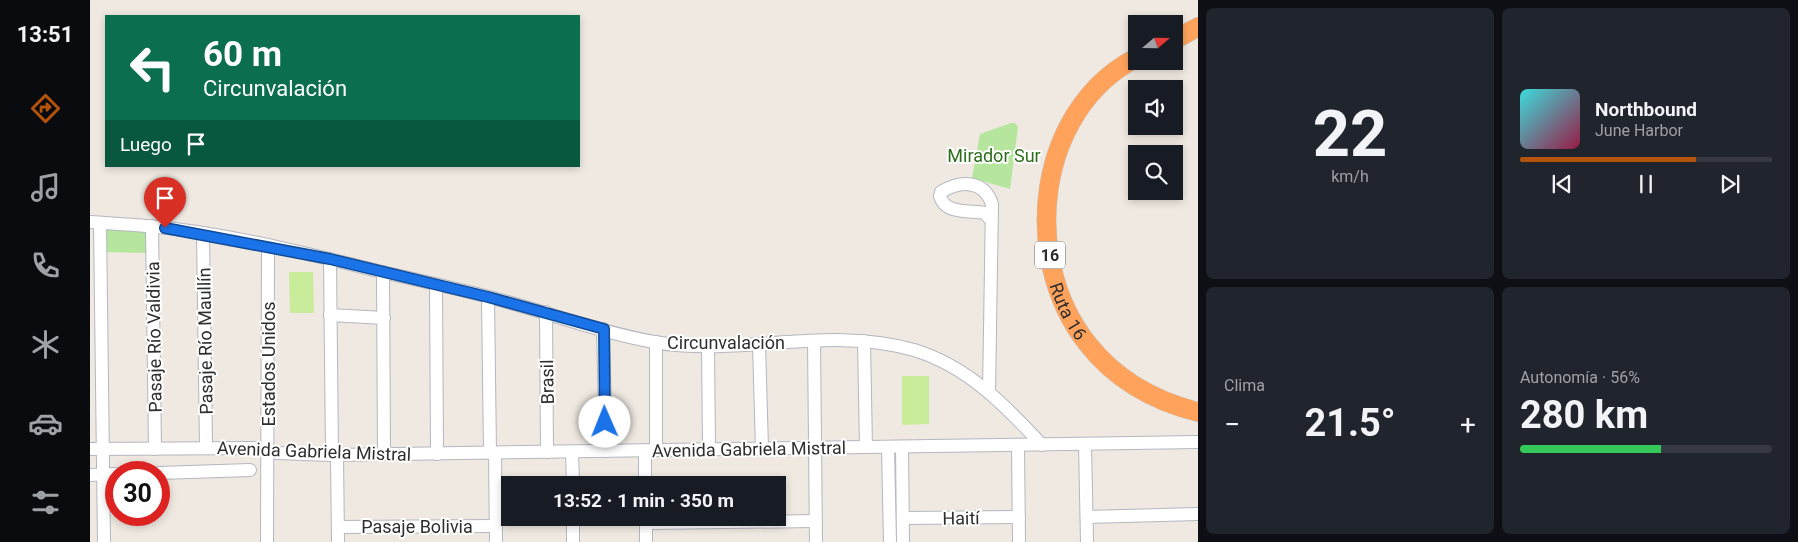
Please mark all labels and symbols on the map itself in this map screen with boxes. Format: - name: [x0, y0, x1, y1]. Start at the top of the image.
- north arrow: [1128, 15, 1182, 70]
- park label: Mirador Sur: [947, 145, 1041, 166]
- pin: [144, 177, 186, 228]
- road number: 16: [1035, 242, 1065, 268]
- street label: Pasaje Río Valdivia: [142, 261, 166, 413]
- street label: Pasaje Río Maullín: [193, 267, 217, 415]
- street label: Ruta 16: [1046, 280, 1092, 344]
- street label: Estados Unidos: [258, 301, 279, 427]
- street label: Circunvalación: [667, 332, 785, 353]
- street label: Brasil: [536, 359, 558, 405]
- position arrow: [578, 395, 630, 447]
- street label: Avenida Gabriela Mistral: [217, 437, 411, 465]
- street label: Avenida Gabriela Mistral: [652, 437, 846, 461]
- speed limit sign: 30: [105, 461, 170, 526]
- street label: Haití: [942, 507, 980, 529]
- street label: Pasaje Bolivia: [361, 516, 473, 537]

